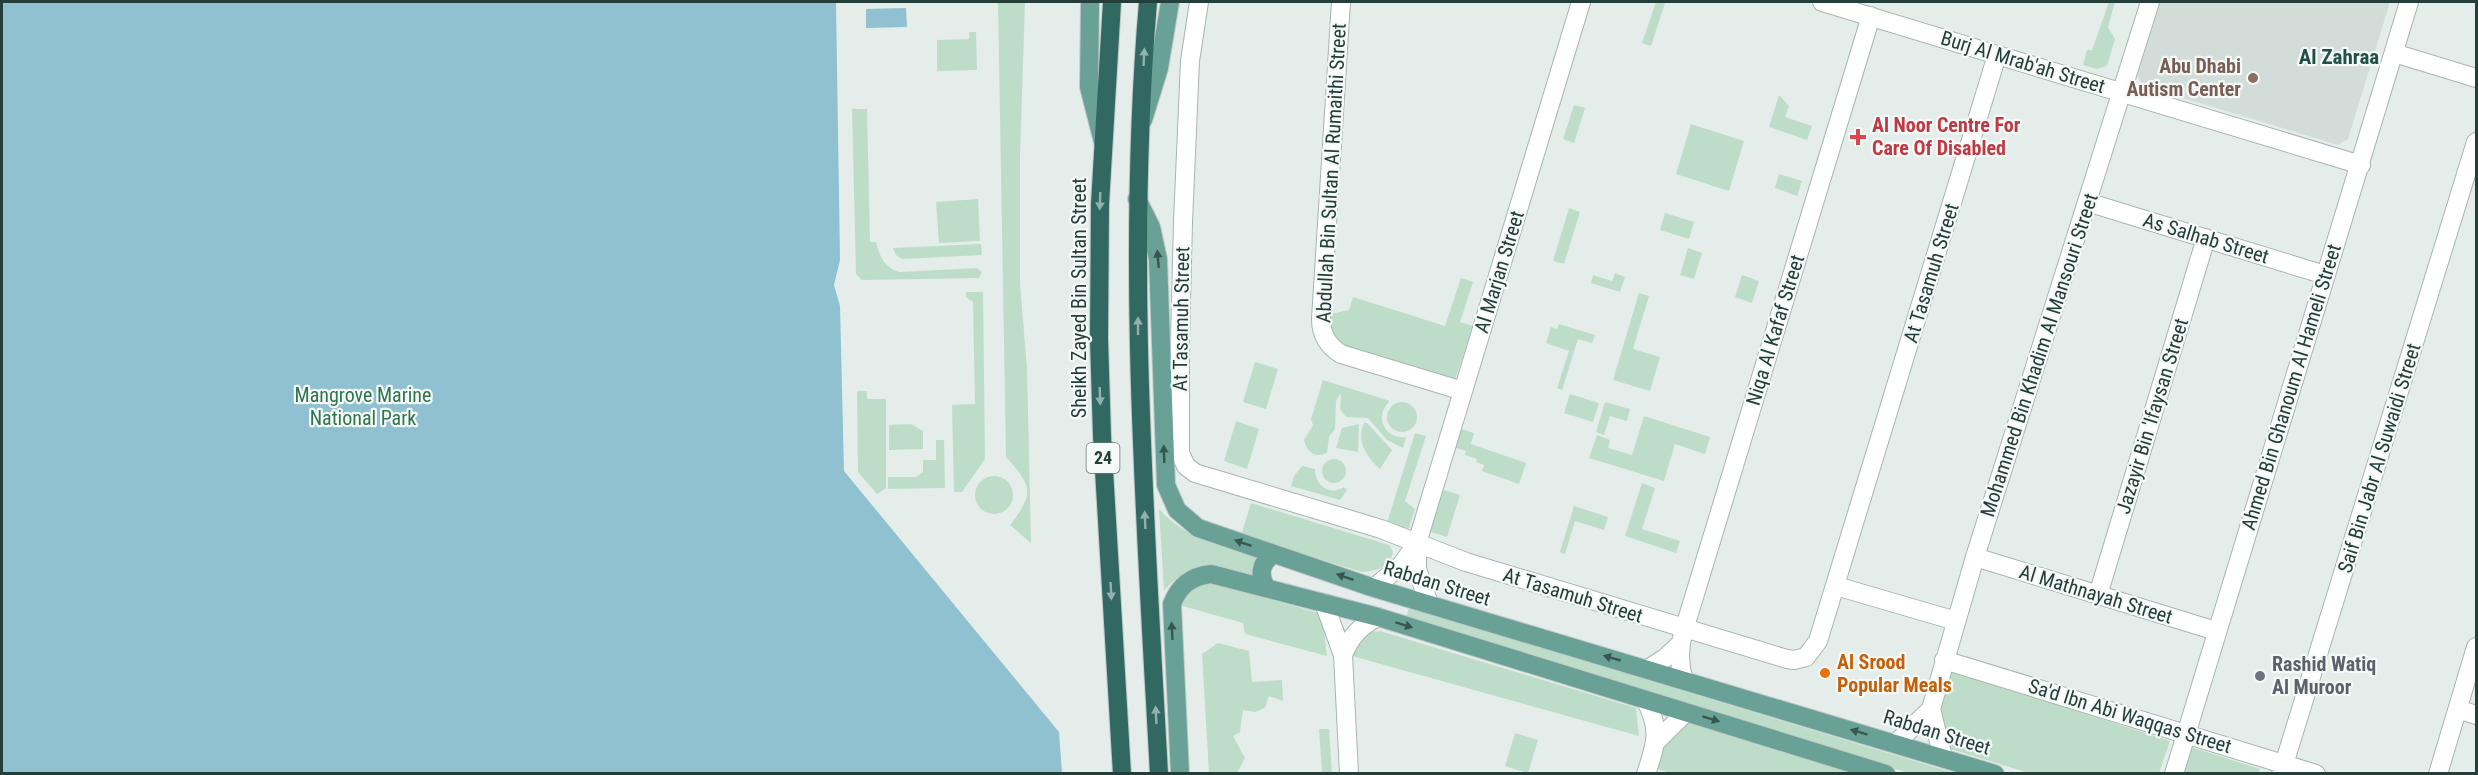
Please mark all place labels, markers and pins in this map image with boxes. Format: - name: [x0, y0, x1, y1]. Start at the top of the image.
- place label: Abu Dhabi Autism Center: [2126, 54, 2241, 101]
- marker: Abu Dhabi Autism Center: [2246, 71, 2260, 85]
- place label: Al Noor Centre For Care Of Disabled: [1872, 113, 2021, 160]
- marker: Al Noor Centre For Care Of Disabled: [1849, 128, 1867, 146]
- place label: Al Srood Popular Meals: [1837, 650, 1952, 697]
- place label: Rashid Watiq Al Muroor: [2272, 652, 2376, 699]
- marker: Al Srood Popular Meals: [1818, 666, 1832, 680]
- marker: Rashid Watiq Al Muroor: [2253, 669, 2267, 683]

